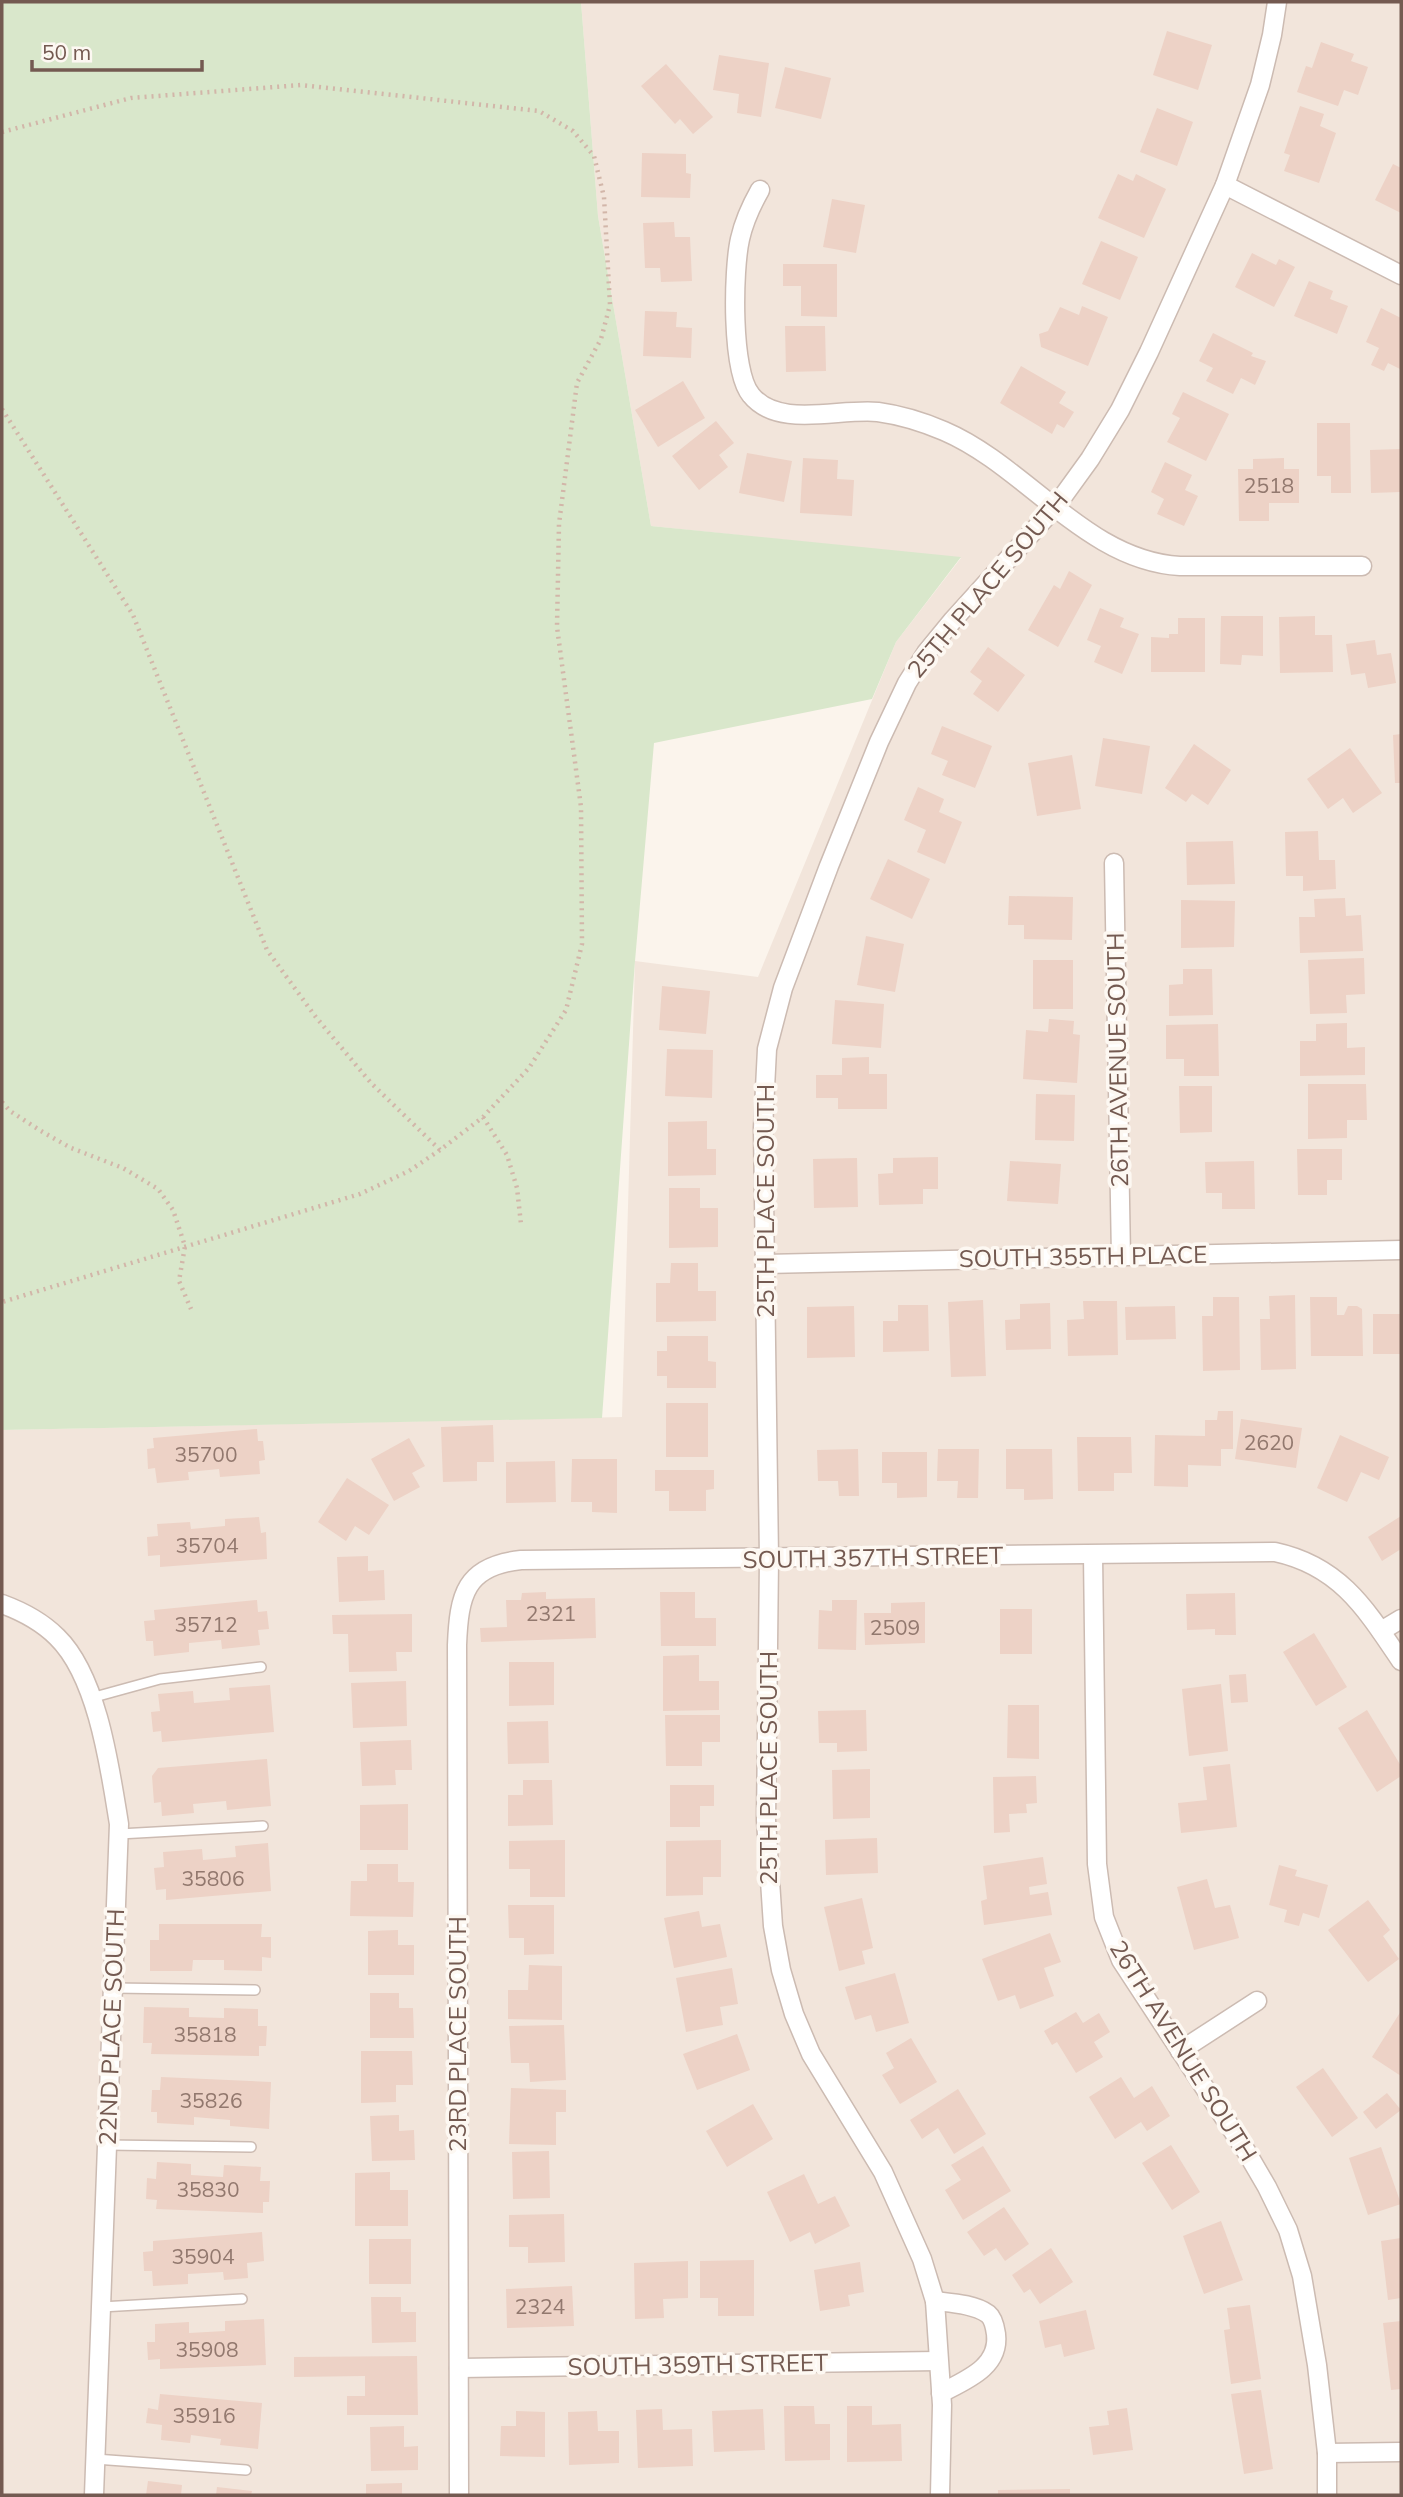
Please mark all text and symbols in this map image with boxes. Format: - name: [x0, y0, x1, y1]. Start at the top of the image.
- scale bar: [32, 28, 201, 72]
- text: 50 m: [42, 39, 91, 65]
- house number: 2518: [1244, 472, 1294, 498]
- street label: 25TH PLACE SOUTH: [900, 485, 1074, 684]
- street label: 26TH AVENUE SOUTH: [1100, 932, 1134, 1188]
- street label: 25TH PLACE SOUTH: [750, 1084, 780, 1318]
- street label: SOUTH 355TH PLACE: [958, 1239, 1208, 1273]
- house number: 2620: [1244, 1429, 1294, 1455]
- house number: 35700: [175, 1441, 238, 1467]
- house number: 35704: [176, 1532, 239, 1558]
- street label: SOUTH 357TH STREET: [742, 1540, 1004, 1574]
- house number: 2321: [526, 1600, 576, 1626]
- house number: 35712: [175, 1611, 238, 1637]
- house number: 2509: [870, 1614, 920, 1640]
- street label: 25TH PLACE SOUTH: [753, 1651, 783, 1885]
- house number: 35806: [182, 1865, 245, 1891]
- street label: 22ND PLACE SOUTH: [92, 1908, 130, 2146]
- street label: 23RD PLACE SOUTH: [442, 1916, 472, 2152]
- street label: 26TH AVENUE SOUTH: [1104, 1934, 1264, 2166]
- house number: 35818: [174, 2021, 237, 2047]
- house number: 35826: [180, 2087, 243, 2113]
- house number: 35830: [177, 2176, 240, 2202]
- house number: 35904: [172, 2243, 235, 2269]
- house number: 2324: [515, 2293, 566, 2319]
- house number: 35908: [176, 2336, 239, 2362]
- street label: SOUTH 359TH STREET: [567, 2347, 829, 2381]
- house number: 35916: [173, 2402, 236, 2428]

